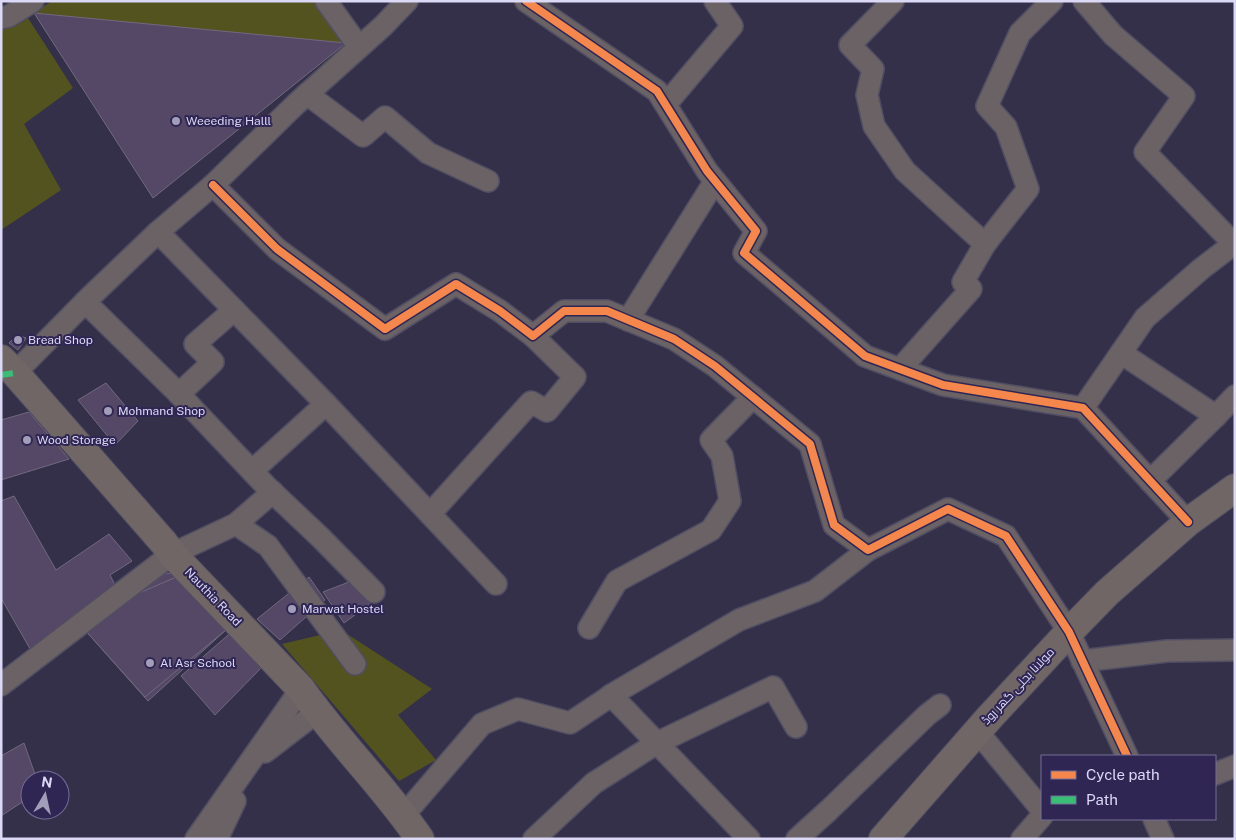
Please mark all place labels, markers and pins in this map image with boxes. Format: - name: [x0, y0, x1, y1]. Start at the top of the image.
- place label: Weeeding Halll: [186, 114, 272, 128]
- marker: Weeeding Halll: [170, 115, 182, 127]
- place label: Bread Shop: [28, 333, 93, 347]
- marker: Bread Shop: [12, 334, 24, 346]
- place label: Mohmand Shop: [118, 404, 205, 418]
- marker: Mohmand Shop: [102, 405, 114, 417]
- place label: Wood Storage: [37, 433, 116, 447]
- marker: Wood Storage: [21, 434, 33, 446]
- place label: Marwat Hostel: [302, 602, 384, 616]
- marker: Marwat Hostel: [286, 603, 298, 615]
- place label: Al Asr School: [160, 656, 236, 670]
- marker: Al Asr School: [144, 657, 156, 669]

